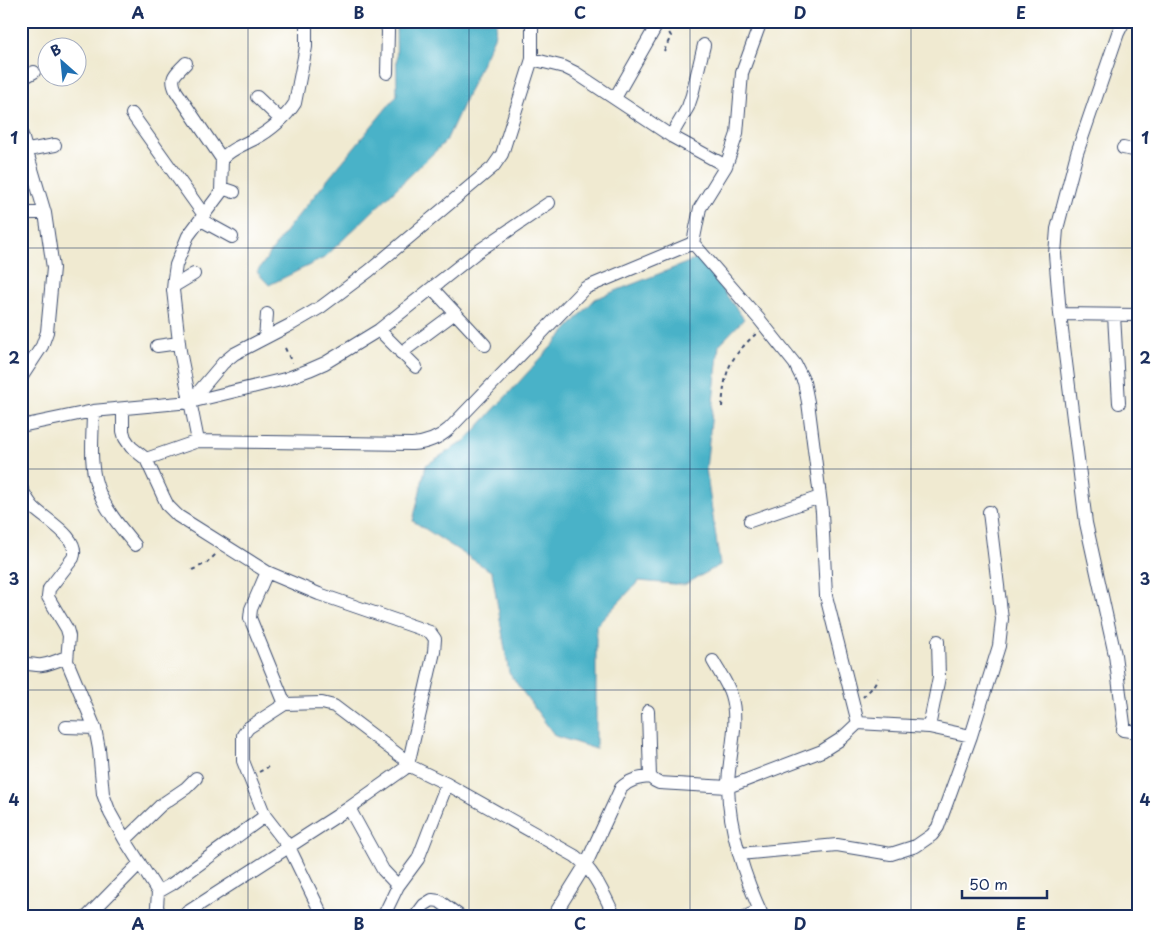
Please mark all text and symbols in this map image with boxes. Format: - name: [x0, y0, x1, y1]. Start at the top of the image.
- text: A: [132, 0, 145, 24]
- text: B: [354, 0, 365, 24]
- text: C: [574, 0, 586, 24]
- text: D: [794, 0, 806, 24]
- text: E: [1016, 0, 1026, 24]
- north arrow: [38, 38, 88, 88]
- text: B: [47, 38, 65, 62]
- text: 1: [10, 125, 18, 149]
- text: 1: [1141, 125, 1149, 149]
- text: 2: [8, 345, 20, 369]
- text: 2: [1139, 345, 1151, 369]
- text: 3: [9, 566, 19, 590]
- text: 3: [1140, 566, 1150, 590]
- text: 4: [9, 787, 20, 811]
- text: 4: [1140, 787, 1151, 811]
- scale bar: [962, 868, 1046, 900]
- text: 50 m: [969, 872, 1008, 895]
- text: A: [132, 911, 145, 935]
- text: B: [354, 911, 365, 935]
- text: C: [574, 911, 586, 935]
- text: D: [794, 911, 806, 935]
- text: E: [1016, 911, 1026, 935]

